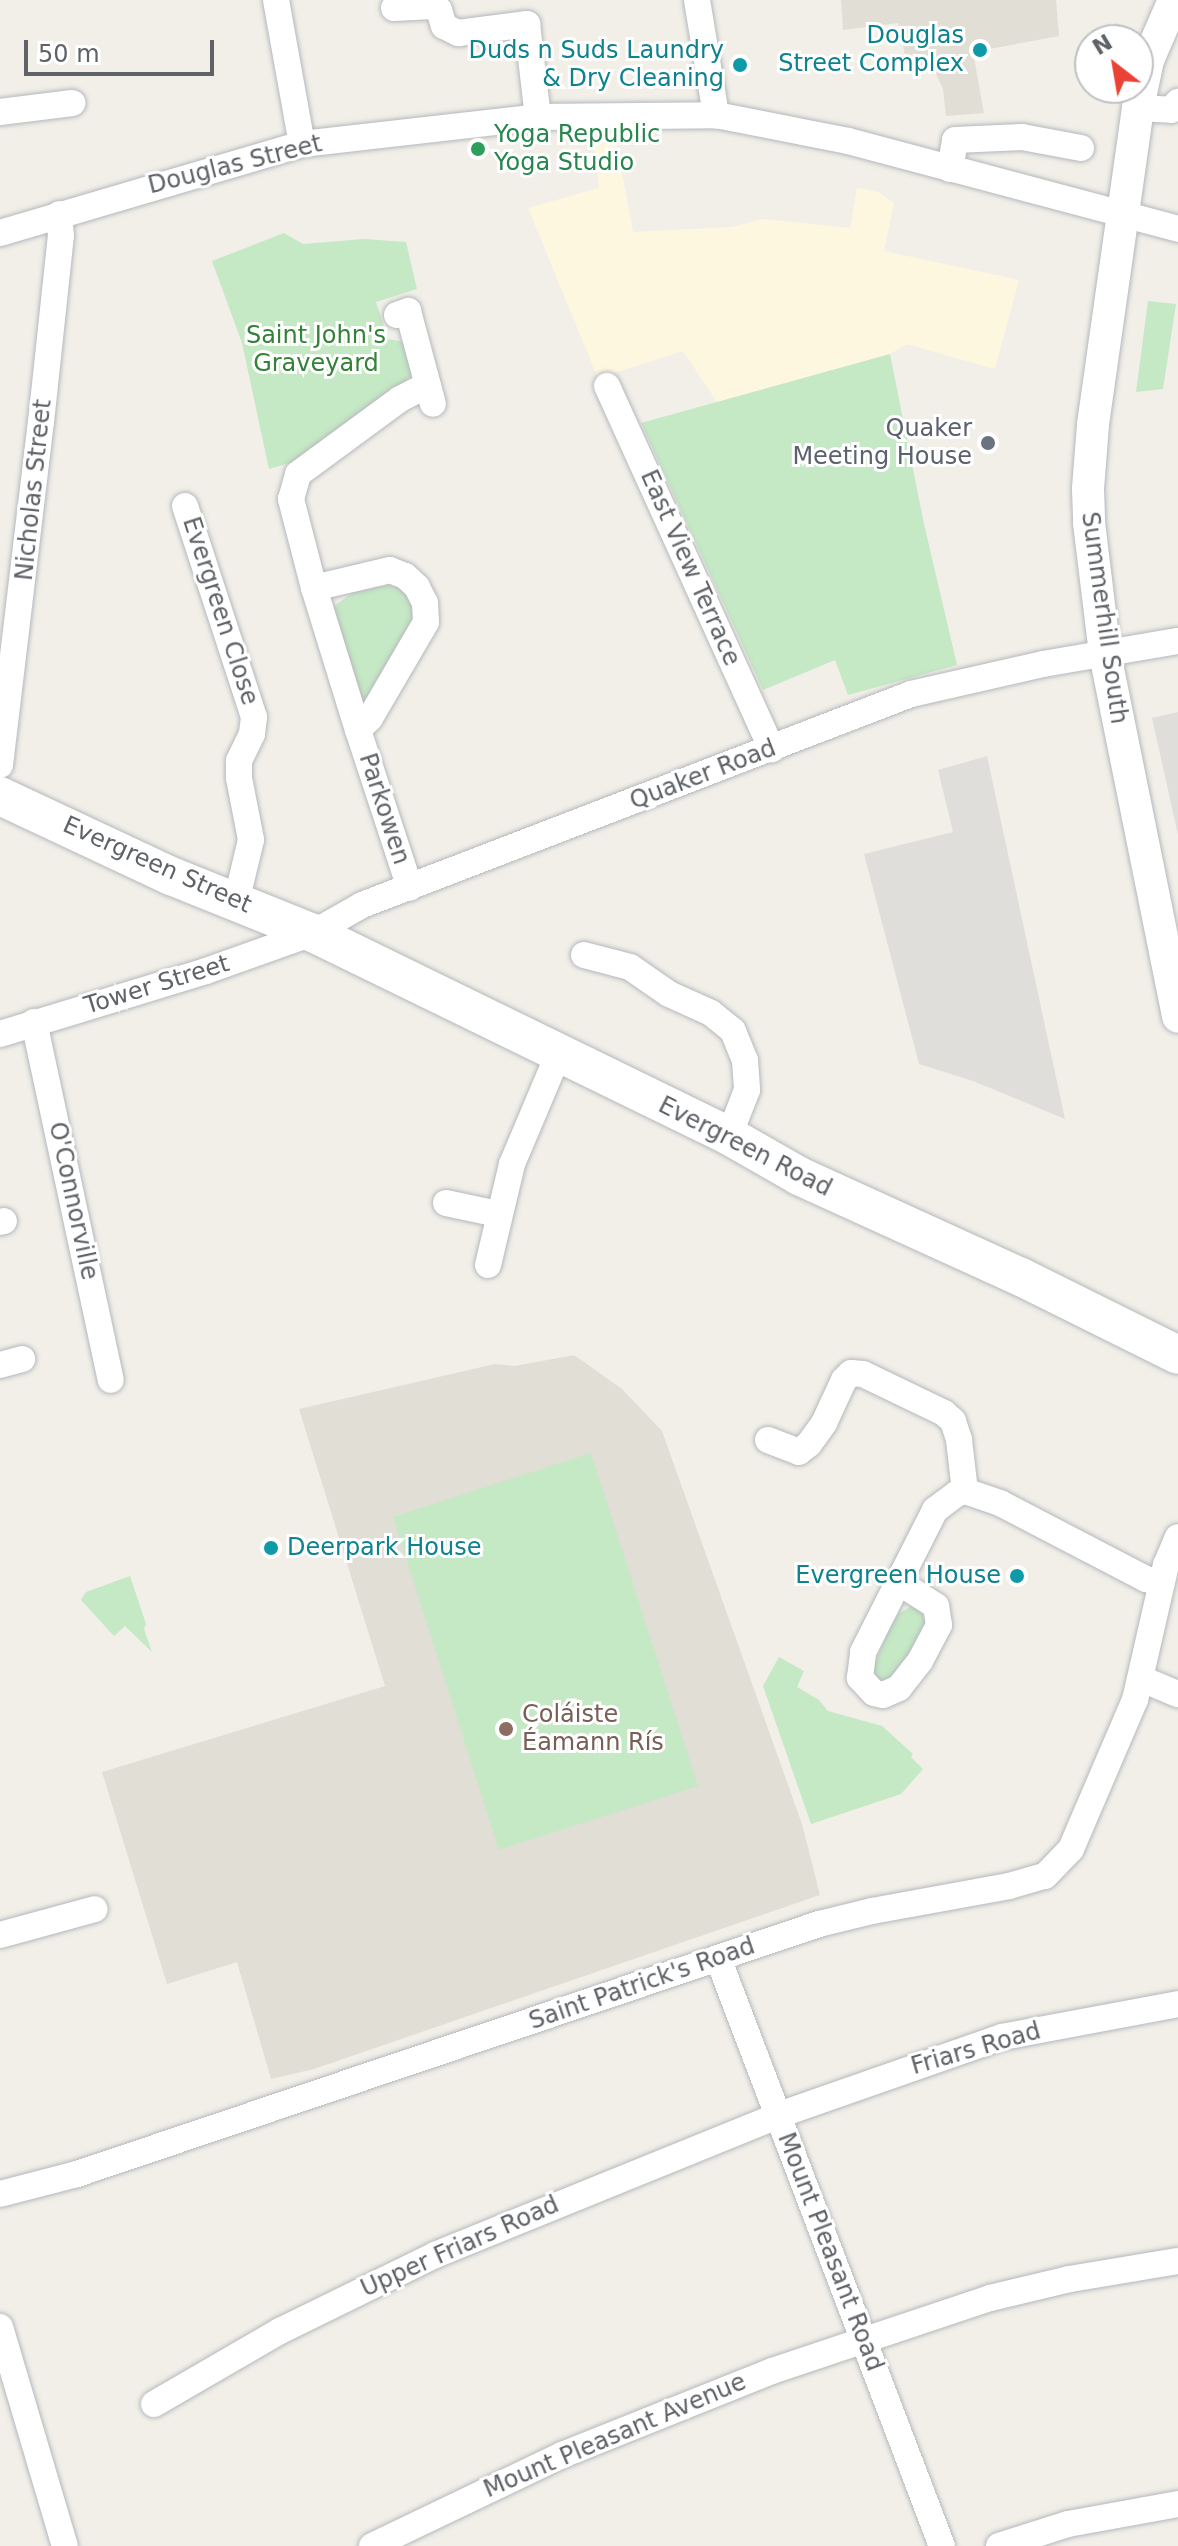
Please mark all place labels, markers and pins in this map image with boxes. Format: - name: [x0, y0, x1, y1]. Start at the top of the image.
- place label: Douglas Street Complex: [778, 22, 964, 78]
- place label: Duds n Suds Laundry & Dry Cleaning: [468, 37, 724, 93]
- marker: Douglas Street Complex: [971, 41, 989, 59]
- marker: Duds n Suds Laundry & Dry Cleaning: [731, 56, 749, 74]
- place label: Yoga Republic Yoga Studio: [494, 121, 660, 177]
- marker: Yoga Republic Yoga Studio: [469, 140, 487, 158]
- place label: Quaker Meeting House: [792, 415, 972, 471]
- marker: Quaker Meeting House: [979, 434, 997, 452]
- place label: Deerpark House: [287, 1534, 481, 1562]
- marker: Deerpark House: [262, 1539, 280, 1557]
- place label: Evergreen House: [795, 1562, 1001, 1590]
- marker: Evergreen House: [1008, 1567, 1026, 1585]
- place label: Coláiste Éamann Rís: [522, 1701, 664, 1757]
- marker: Coláiste Éamann Rís: [497, 1720, 515, 1738]

